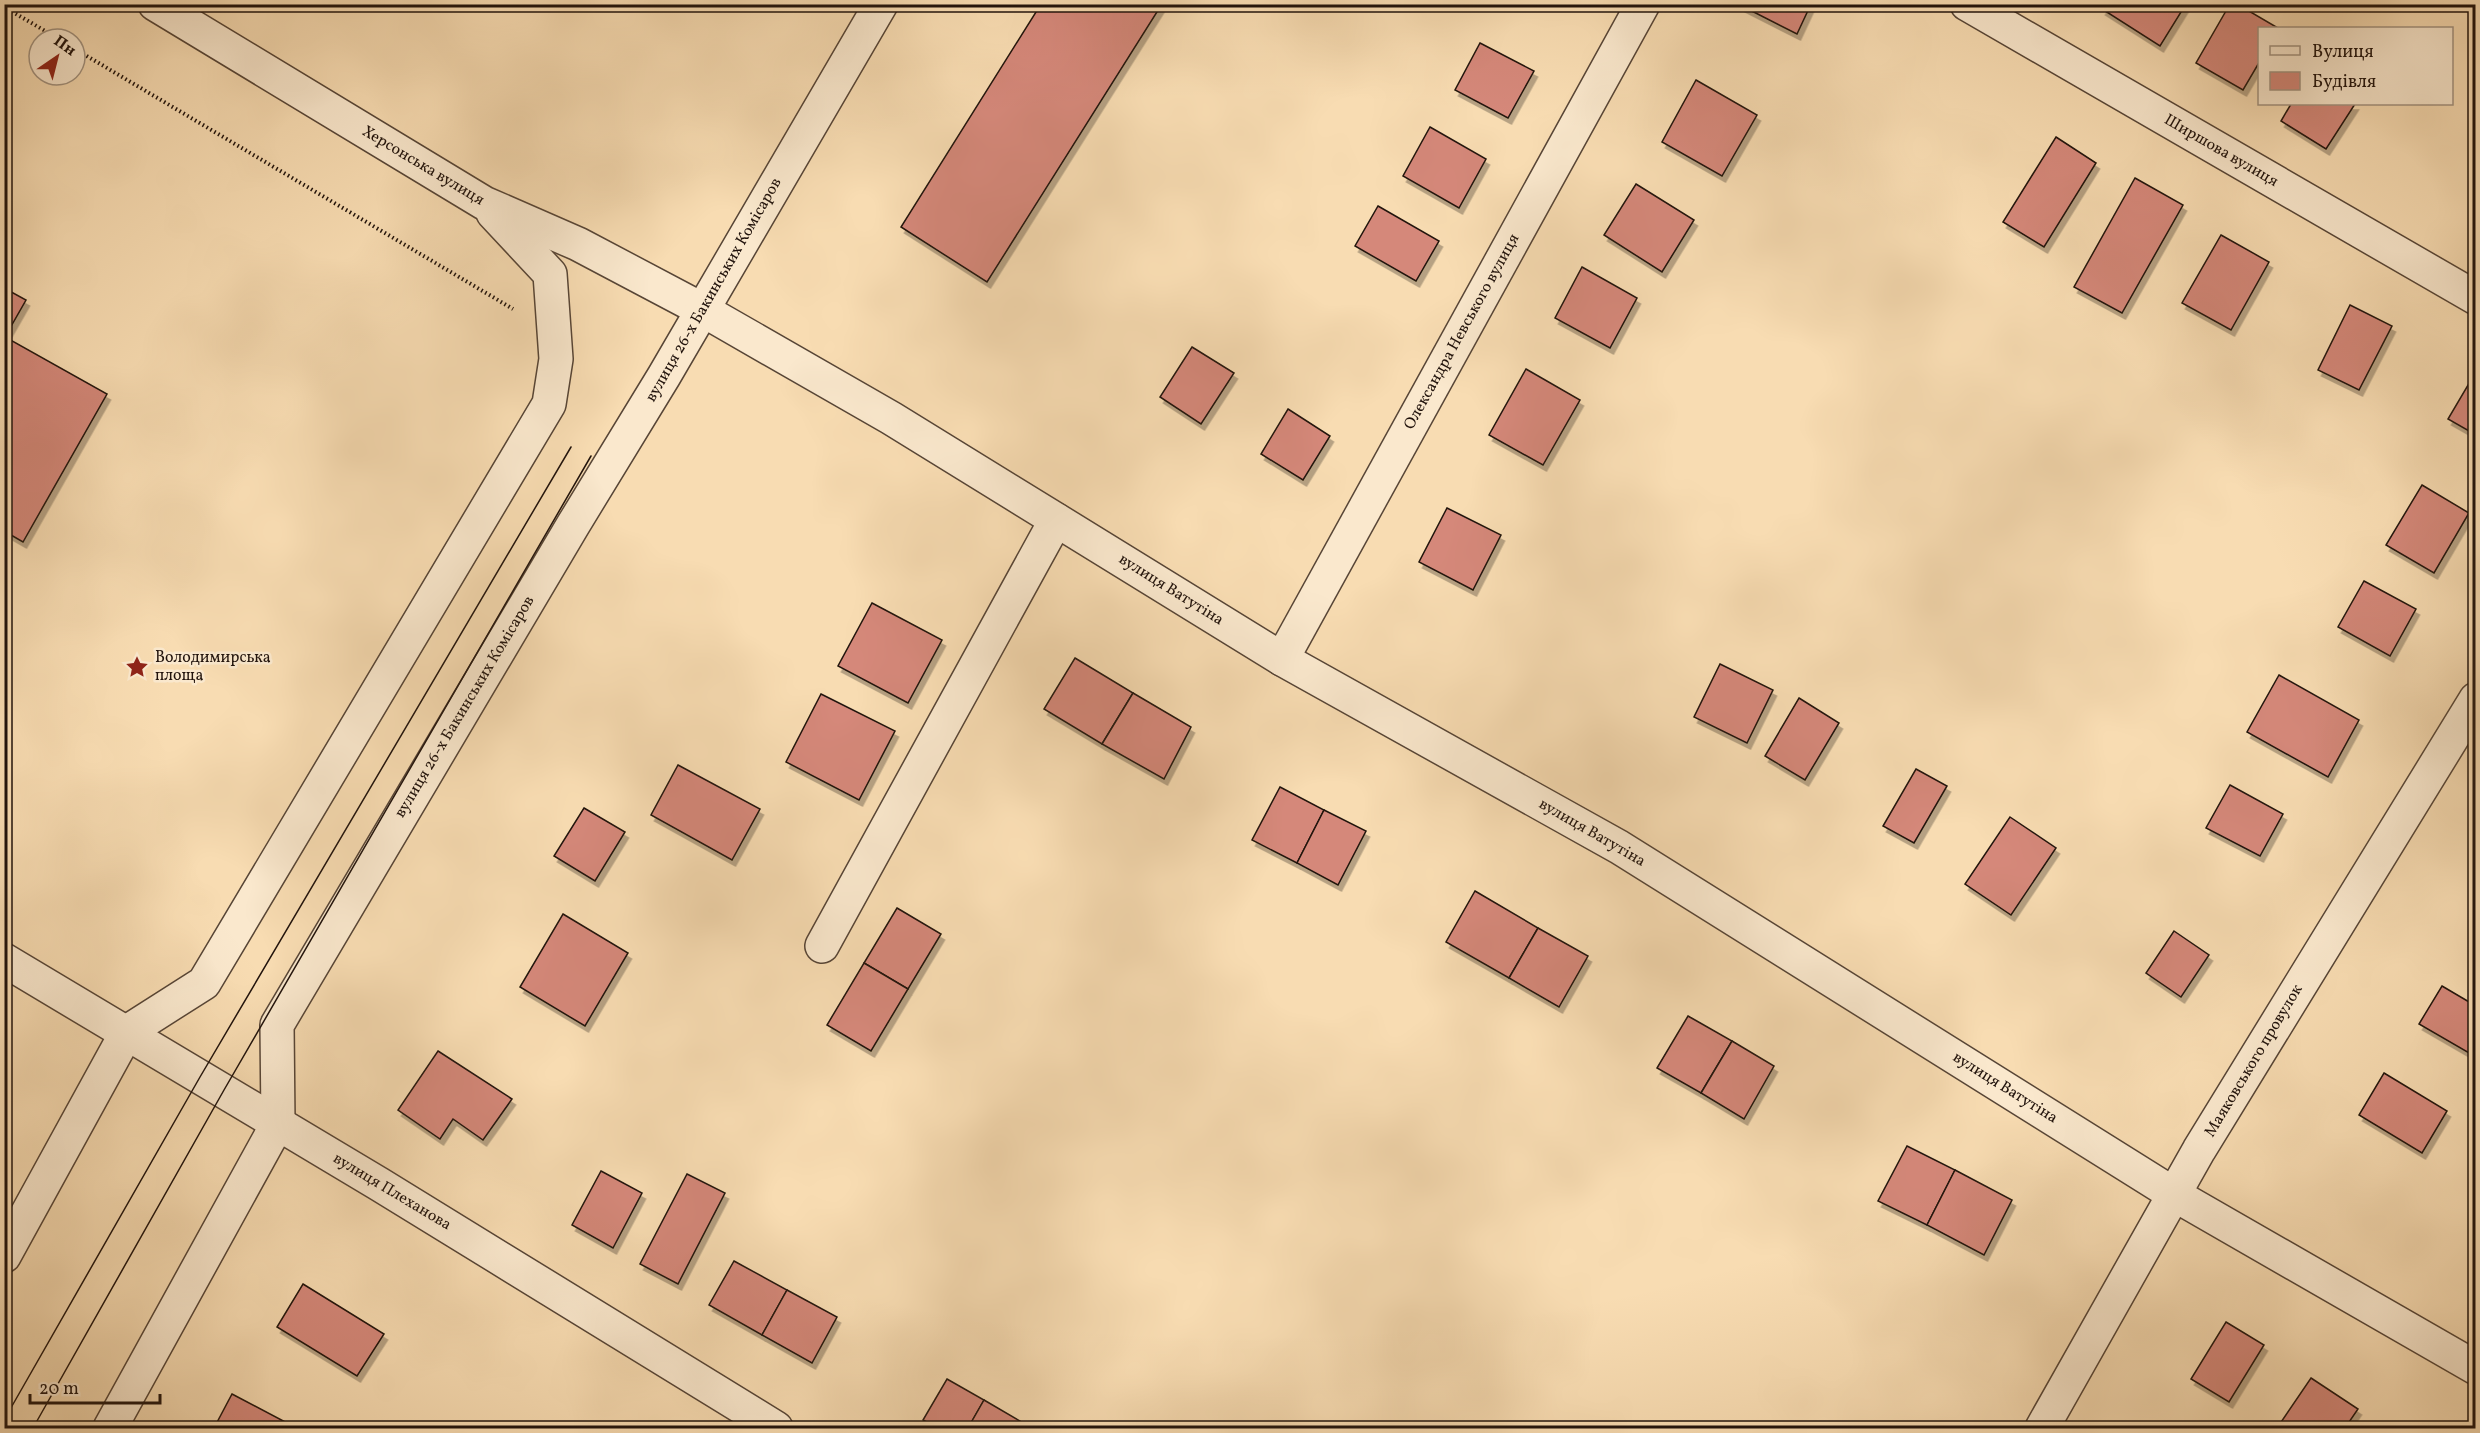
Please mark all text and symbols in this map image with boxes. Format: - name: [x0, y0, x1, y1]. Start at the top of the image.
- north arrow: [27, 27, 87, 87]
- legend: [2258, 27, 2453, 105]
- text: Пн: [49, 31, 80, 62]
- text: Вулиця: [2312, 40, 2374, 65]
- text: Будівля: [2312, 70, 2376, 95]
- street label: Ширшова вулиця: [2160, 109, 2282, 193]
- street label: Херсонська вулиця: [358, 121, 488, 211]
- street label: вулиця 26-х Бакинських Комісаров: [641, 174, 787, 406]
- street label: Олександра Невського вулиця: [1399, 230, 1525, 434]
- street label: вулиця Ватутіна: [1114, 549, 1228, 631]
- street label: вулиця 26-х Бакинських Комісаров: [390, 592, 540, 822]
- place label: Володимирська площа: [155, 647, 271, 687]
- place icon: Володимирська площа: [124, 654, 150, 680]
- street label: вулиця Ватутіна: [1534, 793, 1650, 873]
- street label: Маяковського провулок: [2200, 980, 2309, 1142]
- street label: вулиця Ватутіна: [1948, 1047, 2062, 1129]
- street label: вулиця Плеханова: [329, 1148, 455, 1236]
- scale bar: [30, 1367, 160, 1405]
- text: 20 m: [39, 1377, 79, 1402]

